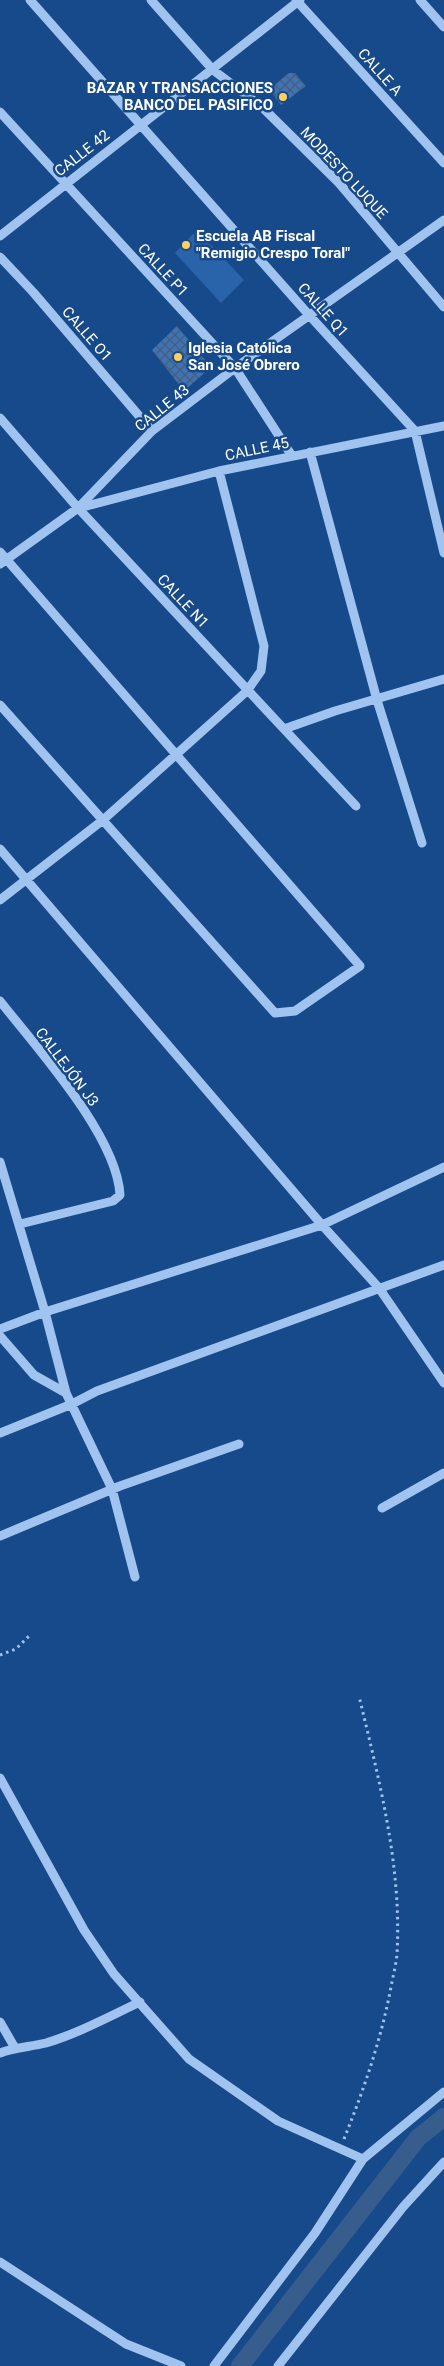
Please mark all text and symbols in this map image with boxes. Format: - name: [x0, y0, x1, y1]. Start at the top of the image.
- street label: CALLE A: [354, 45, 406, 100]
- place label: BAZAR Y TRANSACCIONES BANCO DEL PASIFICO: [87, 79, 273, 114]
- marker: BAZAR Y TRANSACCIONES BANCO DEL PASIFICO: [277, 91, 289, 103]
- street label: MODESTO LUQUE: [297, 123, 392, 223]
- street label: CALLE 42: [51, 126, 113, 180]
- place label: Escuela AB Fiscal "Remigio Crespo Toral": [196, 227, 350, 262]
- marker: Escuela AB Fiscal "Remigio Crespo Toral": [180, 239, 192, 251]
- street label: CALLE P1: [134, 240, 192, 300]
- street label: CALLE Q1: [294, 279, 352, 341]
- street label: CALLE O1: [58, 303, 116, 365]
- place label: Iglesia Católica San José Obrero: [188, 339, 300, 374]
- marker: Iglesia Católica San José Obrero: [172, 351, 184, 363]
- street label: CALLE 43: [131, 381, 193, 435]
- street label: CALLE 45: [223, 433, 291, 465]
- street label: CALLE N1: [154, 570, 212, 632]
- street label: CALLEJÓN J3: [32, 1024, 102, 1110]

